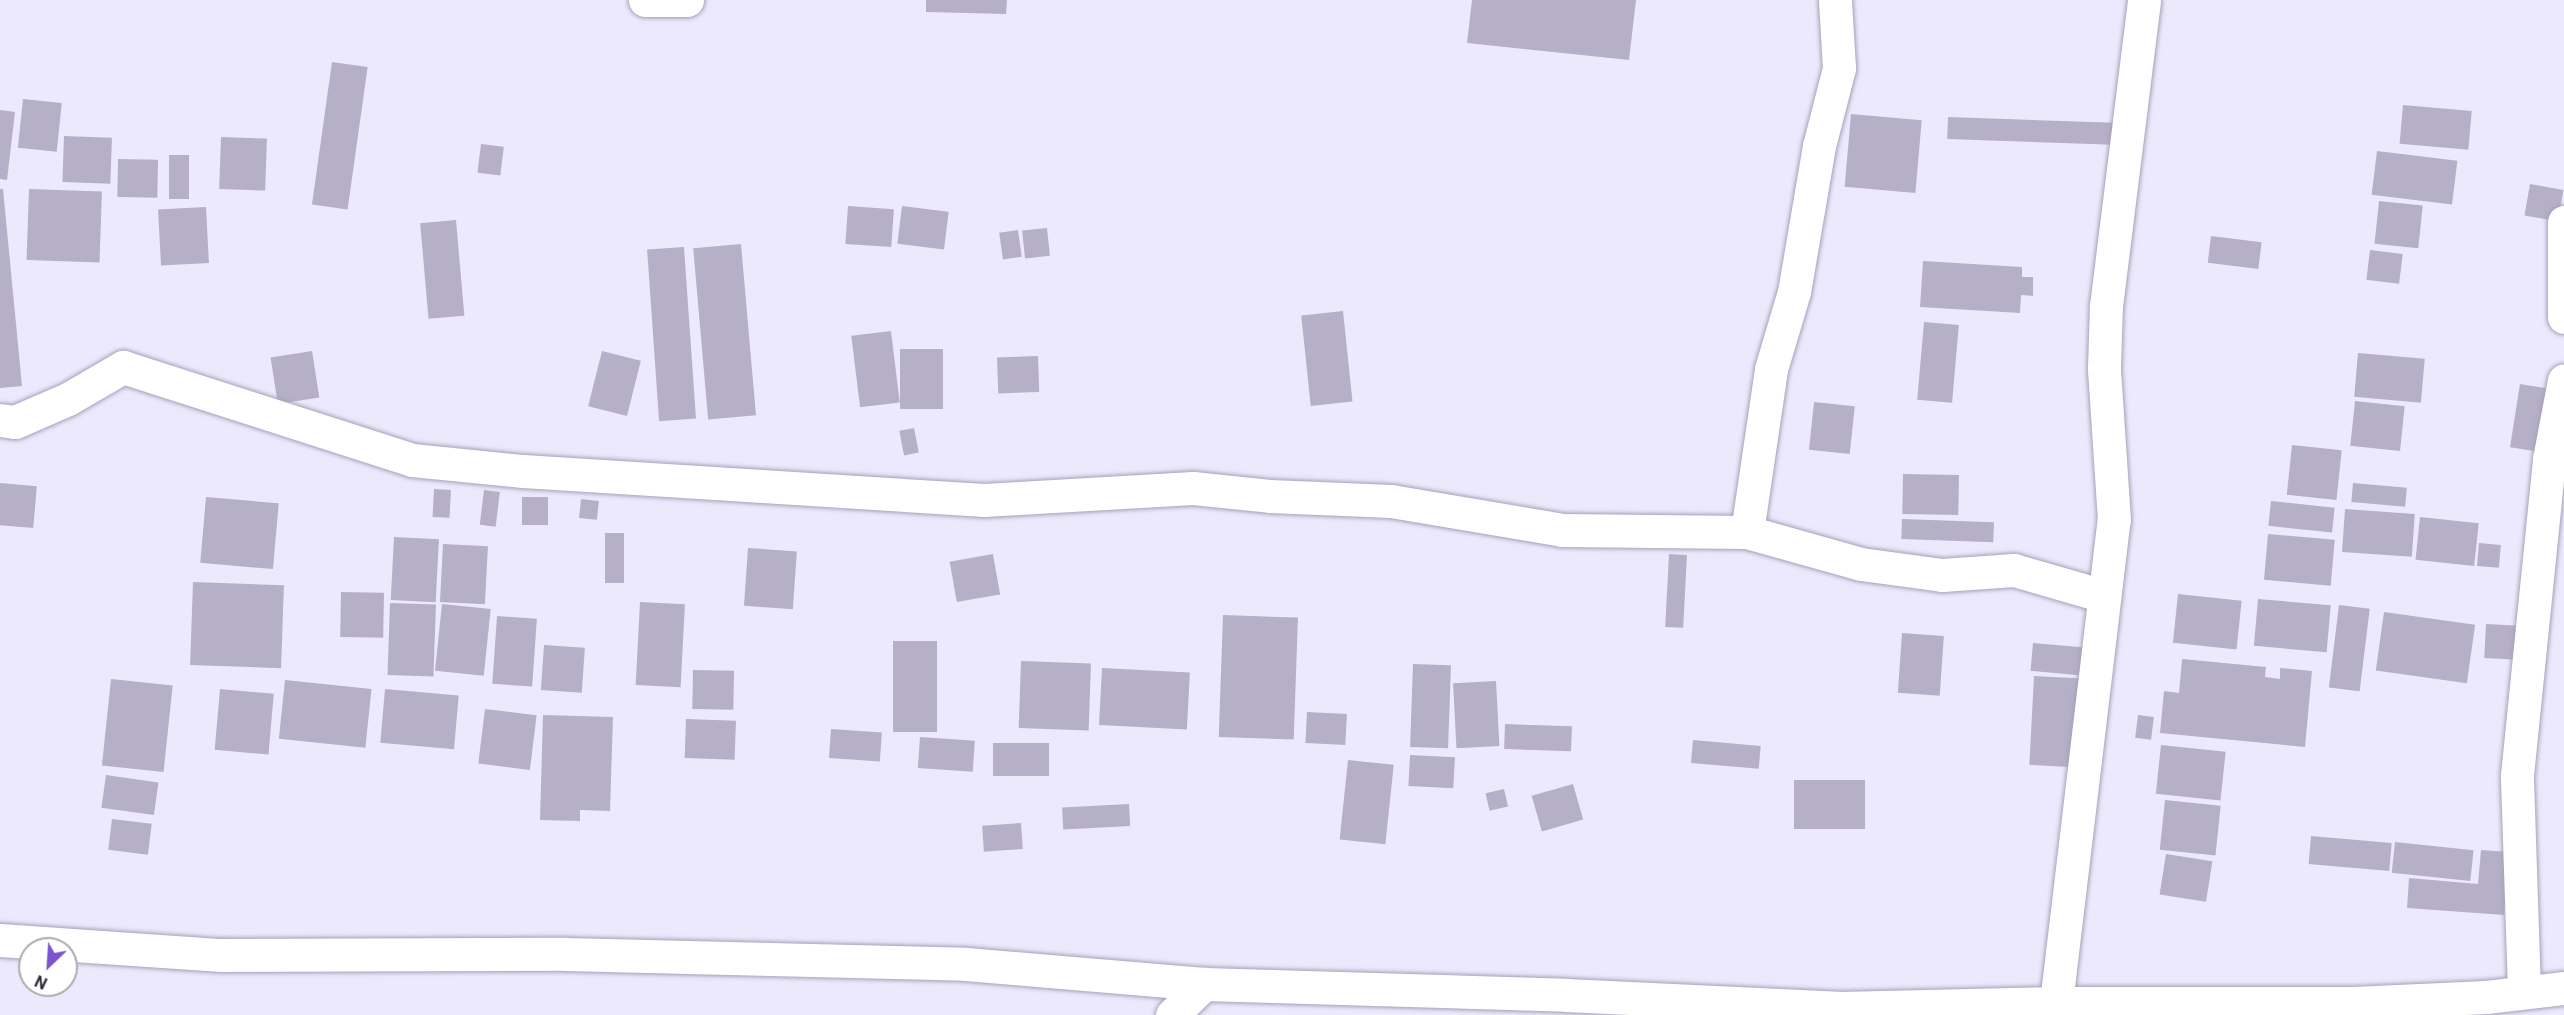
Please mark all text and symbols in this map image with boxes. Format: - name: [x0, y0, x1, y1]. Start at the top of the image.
- north arrow: [18, 937, 78, 997]
- text: N: [32, 971, 50, 993]

